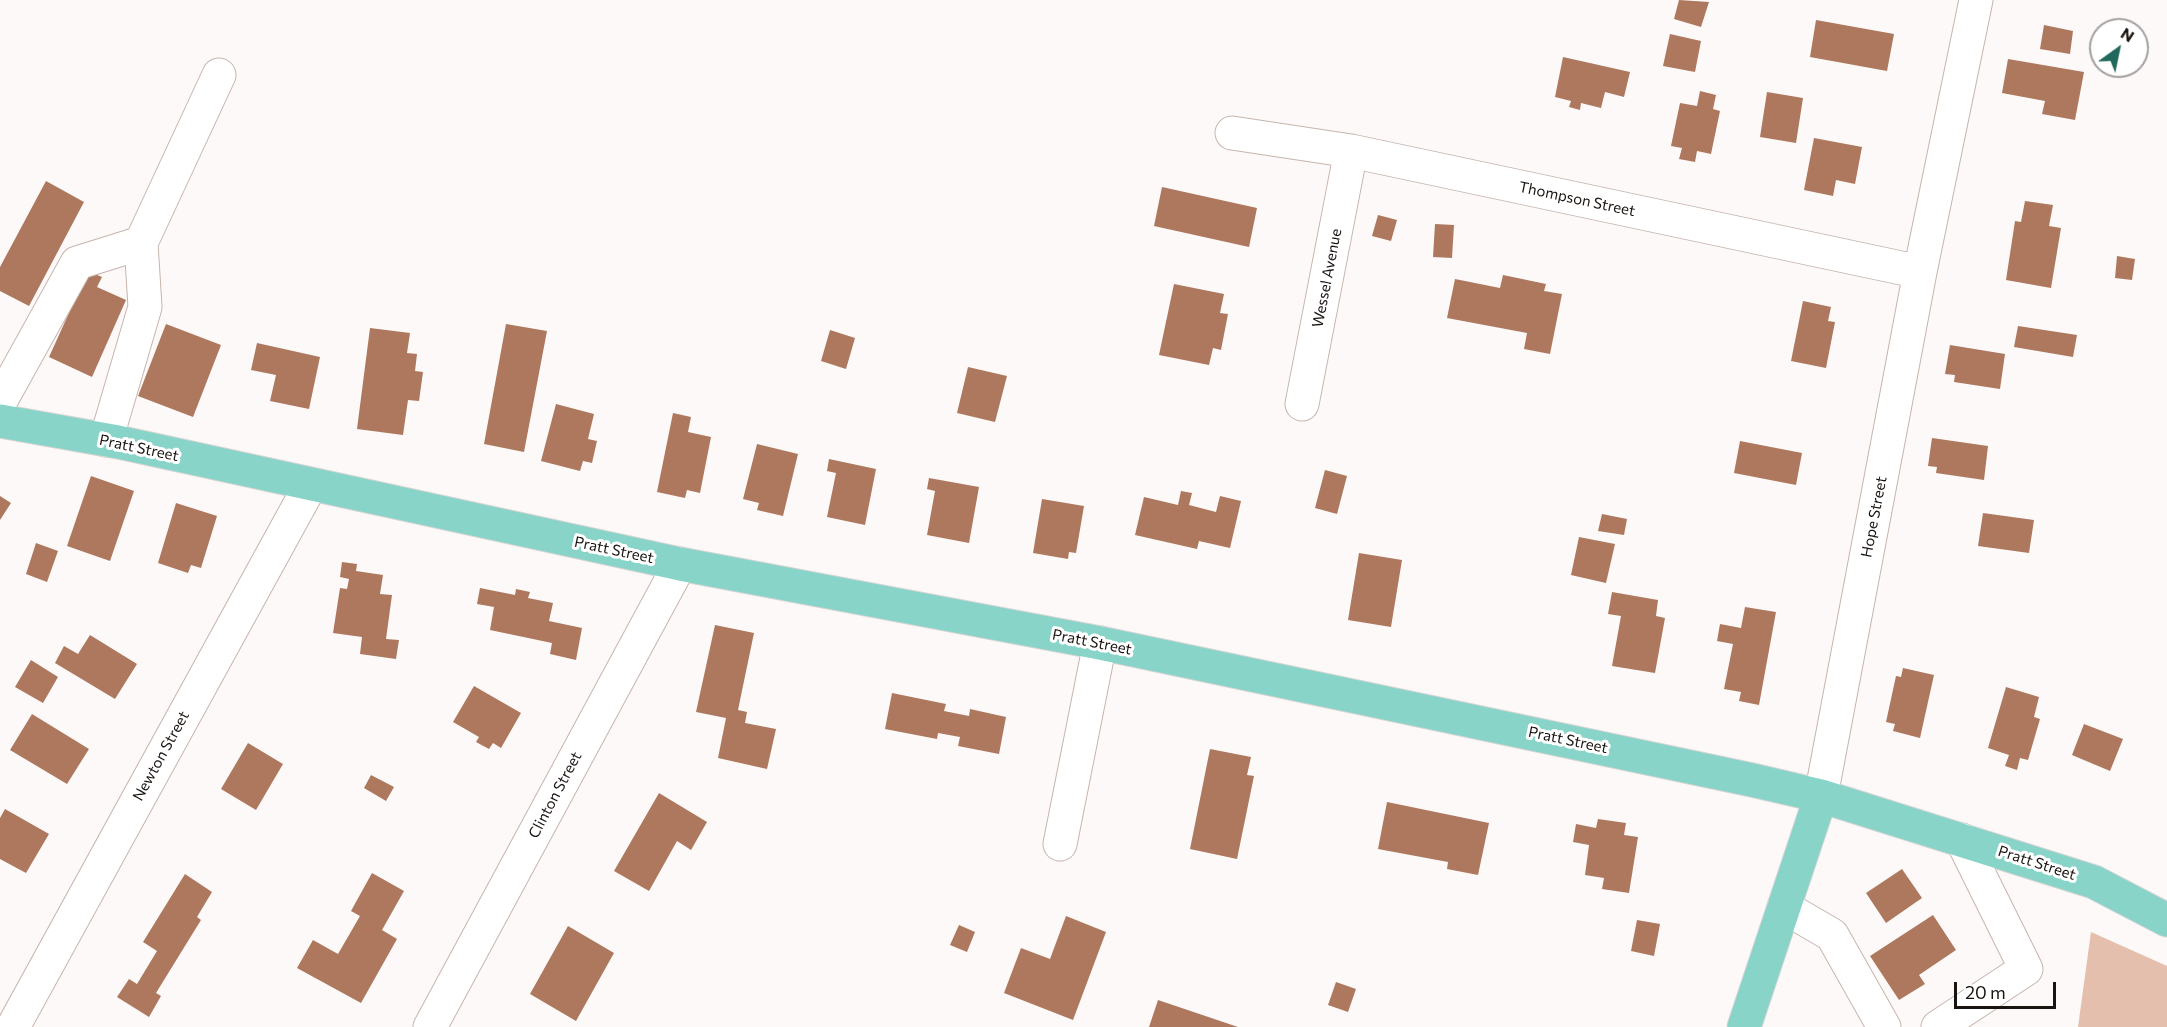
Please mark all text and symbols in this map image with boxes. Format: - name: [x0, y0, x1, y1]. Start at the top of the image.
- north arrow: [2089, 18, 2149, 78]
- text: N: [2118, 23, 2138, 45]
- street label: Thompson Street: [1517, 178, 1637, 220]
- street label: Wessel Avenue: [1309, 227, 1345, 329]
- street label: Pratt Street: [98, 431, 180, 465]
- street label: Hope Street: [1857, 475, 1891, 559]
- street label: Pratt Street: [573, 533, 655, 567]
- street label: Pratt Street: [1051, 625, 1133, 659]
- street label: Newton Street: [129, 708, 193, 804]
- street label: Pratt Street: [1527, 723, 1609, 757]
- street label: Clinton Street: [525, 749, 585, 841]
- street label: Pratt Street: [1996, 842, 2078, 884]
- scale bar: [1957, 970, 2059, 1008]
- text: 20 m: [1965, 981, 2006, 1003]

